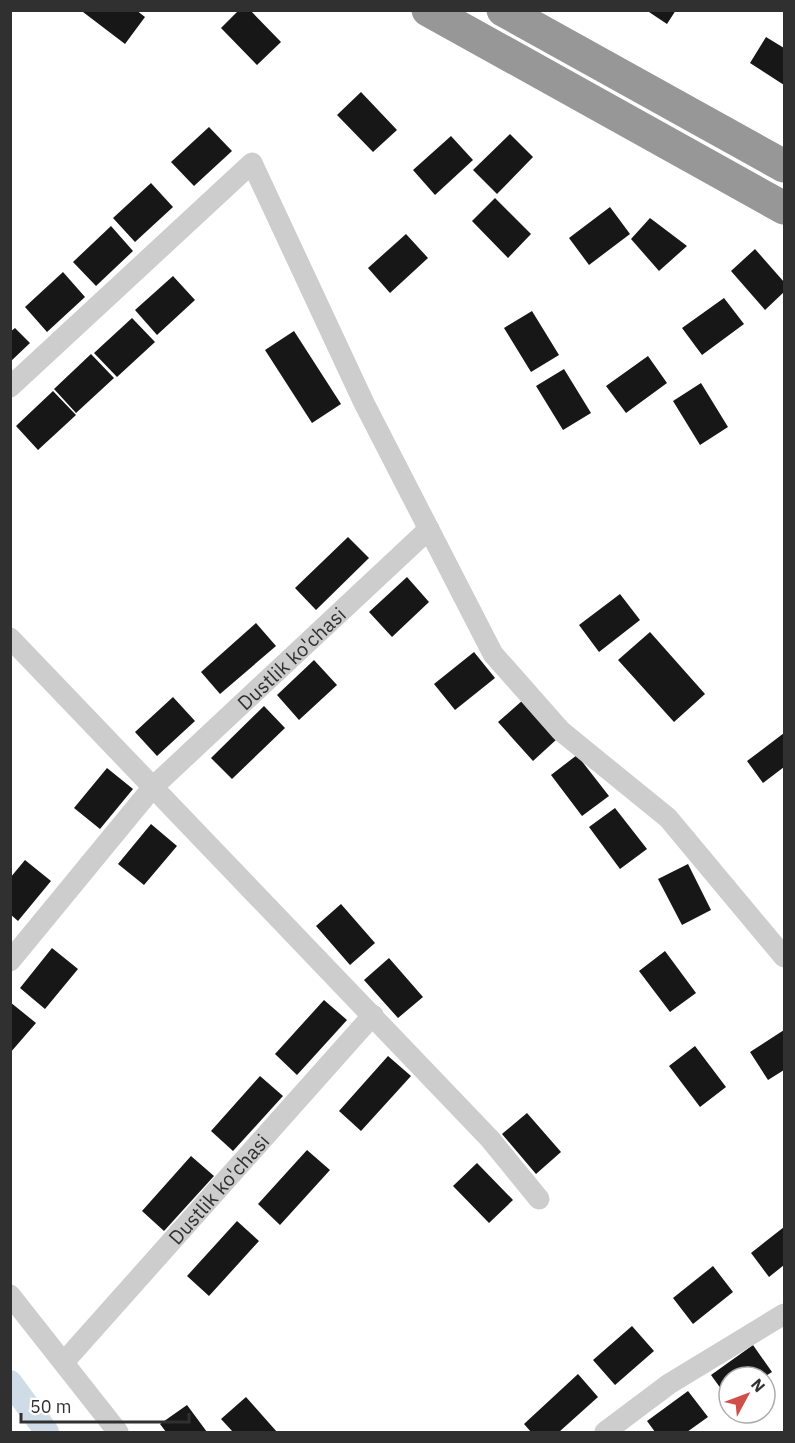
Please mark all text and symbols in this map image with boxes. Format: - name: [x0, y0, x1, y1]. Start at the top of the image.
- street label: Dustlik ko'chasi: [231, 601, 351, 716]
- street label: Dustlik ko'chasi: [162, 1128, 275, 1250]
- north arrow: [717, 1365, 777, 1425]
- text: N: [747, 1374, 770, 1396]
- scale bar: [21, 1386, 189, 1424]
- text: 50 m: [30, 1395, 72, 1418]

